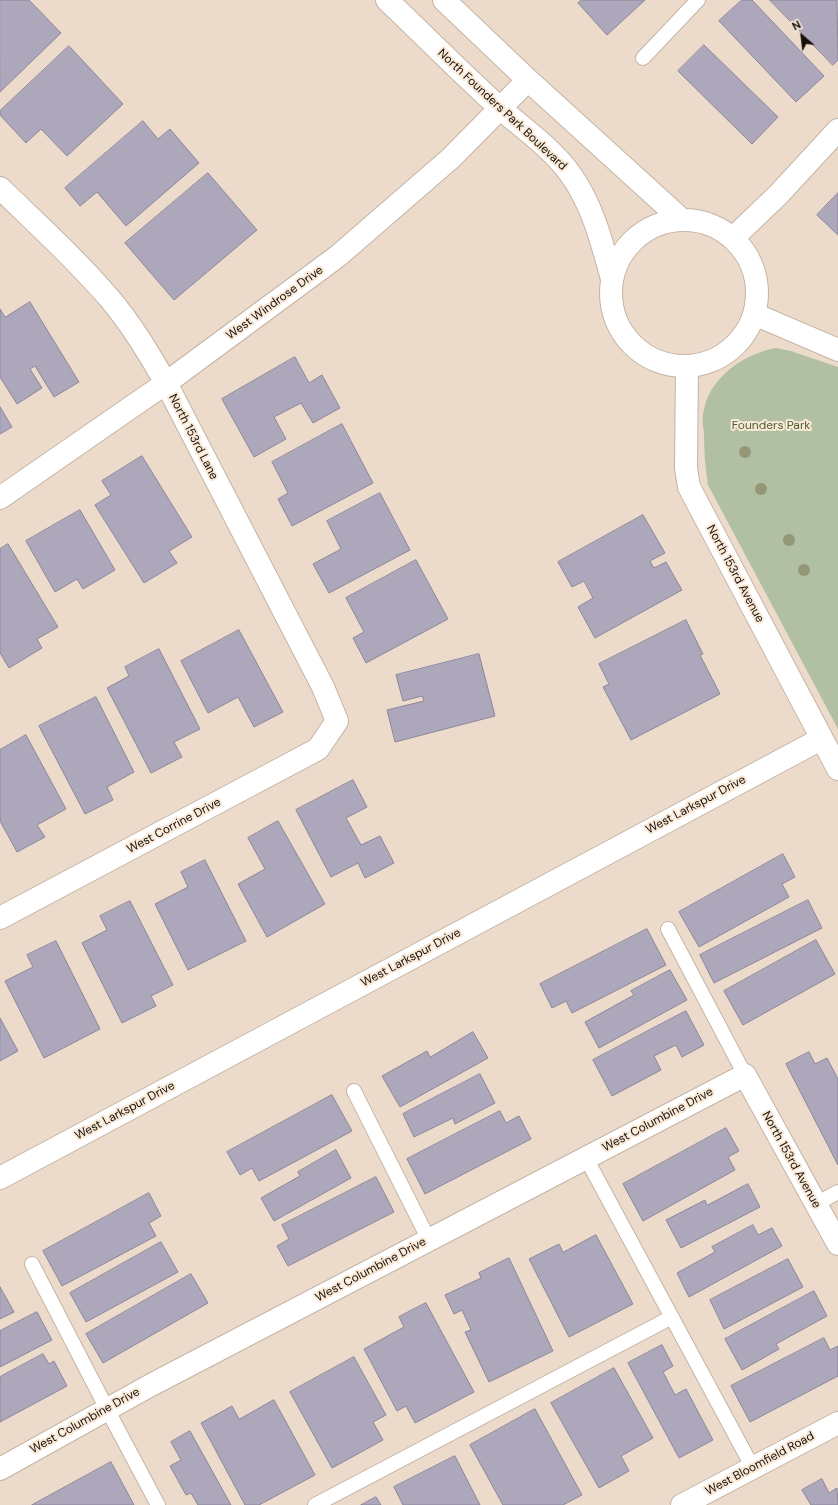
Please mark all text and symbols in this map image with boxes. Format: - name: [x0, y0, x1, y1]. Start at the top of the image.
- north arrow: [782, 16, 822, 56]
- text: N: [790, 17, 803, 33]
- street label: North Founders Park Boulevard: [434, 46, 570, 174]
- street label: West Windrose Drive: [224, 263, 326, 343]
- street label: North 153rd Lane: [165, 392, 221, 482]
- park label: Founders Park: [732, 419, 810, 433]
- street label: North 153rd Avenue: [703, 523, 767, 625]
- street label: West Larkspur Drive: [644, 773, 748, 837]
- street label: West Corrine Drive: [125, 795, 223, 857]
- street label: West Larkspur Drive: [359, 926, 463, 990]
- street label: West Larkspur Drive: [73, 1079, 177, 1143]
- street label: West Columbine Drive: [600, 1085, 716, 1155]
- street label: North 153rd Avenue: [758, 1109, 824, 1211]
- street label: West Columbine Drive: [313, 1235, 429, 1305]
- street label: West Columbine Drive: [28, 1385, 142, 1457]
- street label: West Bloomfield Road: [703, 1429, 817, 1499]

